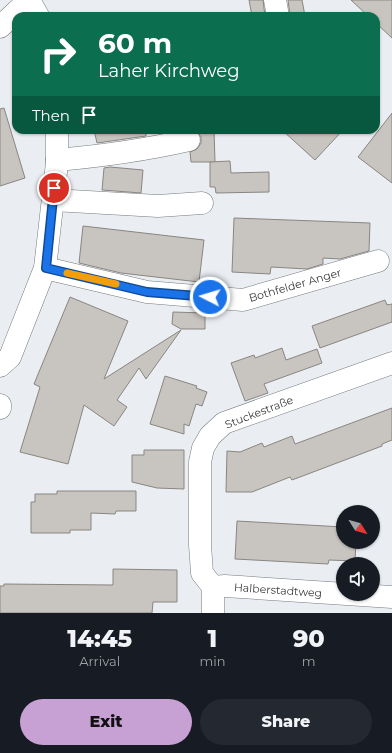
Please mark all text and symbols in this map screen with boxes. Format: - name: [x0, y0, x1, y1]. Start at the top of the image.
- text: 60 m: [98, 26, 172, 60]
- icon: right: [32, 28, 84, 80]
- text: Laher Kirchweg: [98, 60, 240, 82]
- icon: arrive: [78, 104, 100, 126]
- text: Then: [32, 106, 70, 125]
- pin: [37, 171, 71, 205]
- icon: arrive: [43, 177, 65, 199]
- street label: Bothfelder Anger: [247, 265, 343, 305]
- position arrow: [189, 276, 231, 318]
- street label: Stuckestraße: [223, 392, 295, 431]
- north arrow: [336, 505, 380, 549]
- map controls: [336, 505, 380, 601]
- button: sound: [336, 557, 380, 601]
- street label: Halberstadtweg: [233, 580, 323, 600]
- text: 14:45: [67, 624, 132, 653]
- text: 1: [208, 624, 217, 653]
- text: 90: [293, 624, 325, 653]
- text: Arrival: [79, 653, 120, 669]
- text: min: [199, 653, 225, 669]
- text: m: [302, 653, 316, 669]
- button: Exit: [20, 699, 192, 745]
- button: Share: [200, 699, 372, 745]

